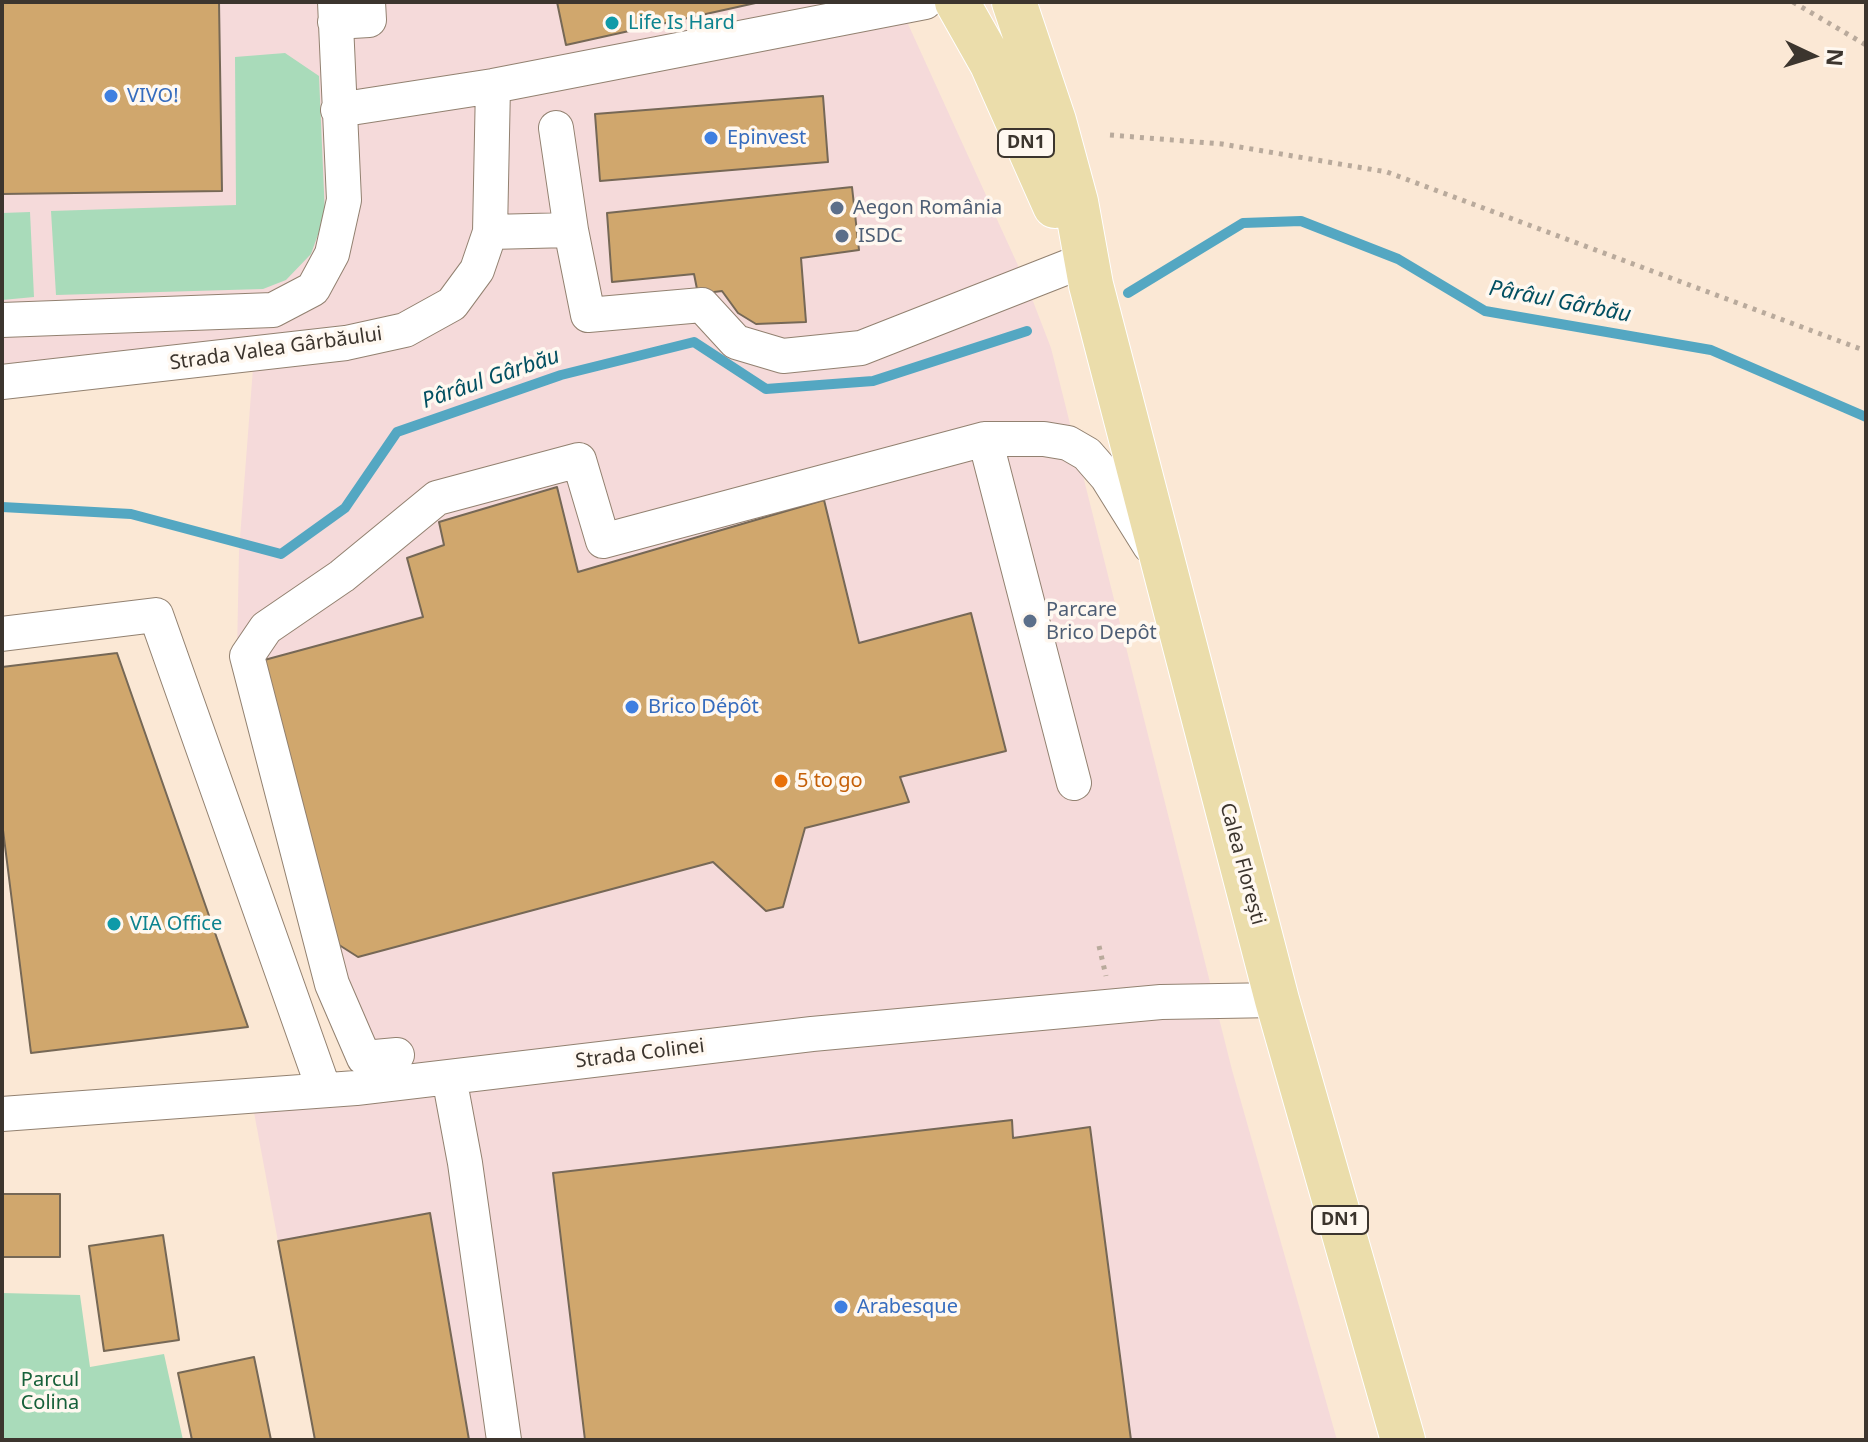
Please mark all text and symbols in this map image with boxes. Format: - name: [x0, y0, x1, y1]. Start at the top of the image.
- place label: Life Is Hard: [628, 11, 735, 35]
- marker: Life Is Hard: [603, 14, 621, 32]
- north arrow: [1772, 16, 1852, 96]
- text: N: [1820, 48, 1852, 68]
- place label: VIVO!: [127, 84, 179, 108]
- marker: VIVO!: [102, 87, 120, 105]
- place label: Epinvest: [727, 126, 806, 150]
- marker: Epinvest: [702, 129, 720, 147]
- road number: DN1: [998, 129, 1054, 157]
- place label: Aegon România: [853, 196, 1002, 220]
- marker: Aegon România: [828, 199, 846, 217]
- place label: ISDC: [858, 224, 903, 248]
- marker: ISDC: [833, 227, 851, 245]
- water label: Pârâul Gârbău: [1487, 275, 1633, 329]
- street label: Strada Valea Gârbăului: [168, 322, 384, 376]
- water label: Pârâul Gârbău: [419, 343, 563, 415]
- place label: Parcare Brico Depôt: [1046, 598, 1157, 645]
- marker: Parcare Brico Depôt: [1021, 612, 1039, 630]
- place label: Brico Dépôt: [648, 695, 759, 719]
- marker: Brico Dépôt: [623, 698, 641, 716]
- place label: 5 to go: [797, 769, 863, 793]
- marker: 5 to go: [772, 772, 790, 790]
- street label: Calea Florești: [1214, 800, 1270, 928]
- place label: VIA Office: [130, 912, 222, 936]
- marker: VIA Office: [105, 915, 123, 933]
- street label: Strada Colinei: [574, 1034, 706, 1074]
- road number: DN1: [1312, 1206, 1368, 1234]
- place label: Arabesque: [857, 1295, 958, 1319]
- marker: Arabesque: [832, 1298, 850, 1316]
- park label: Parcul Colina: [21, 1368, 79, 1415]

